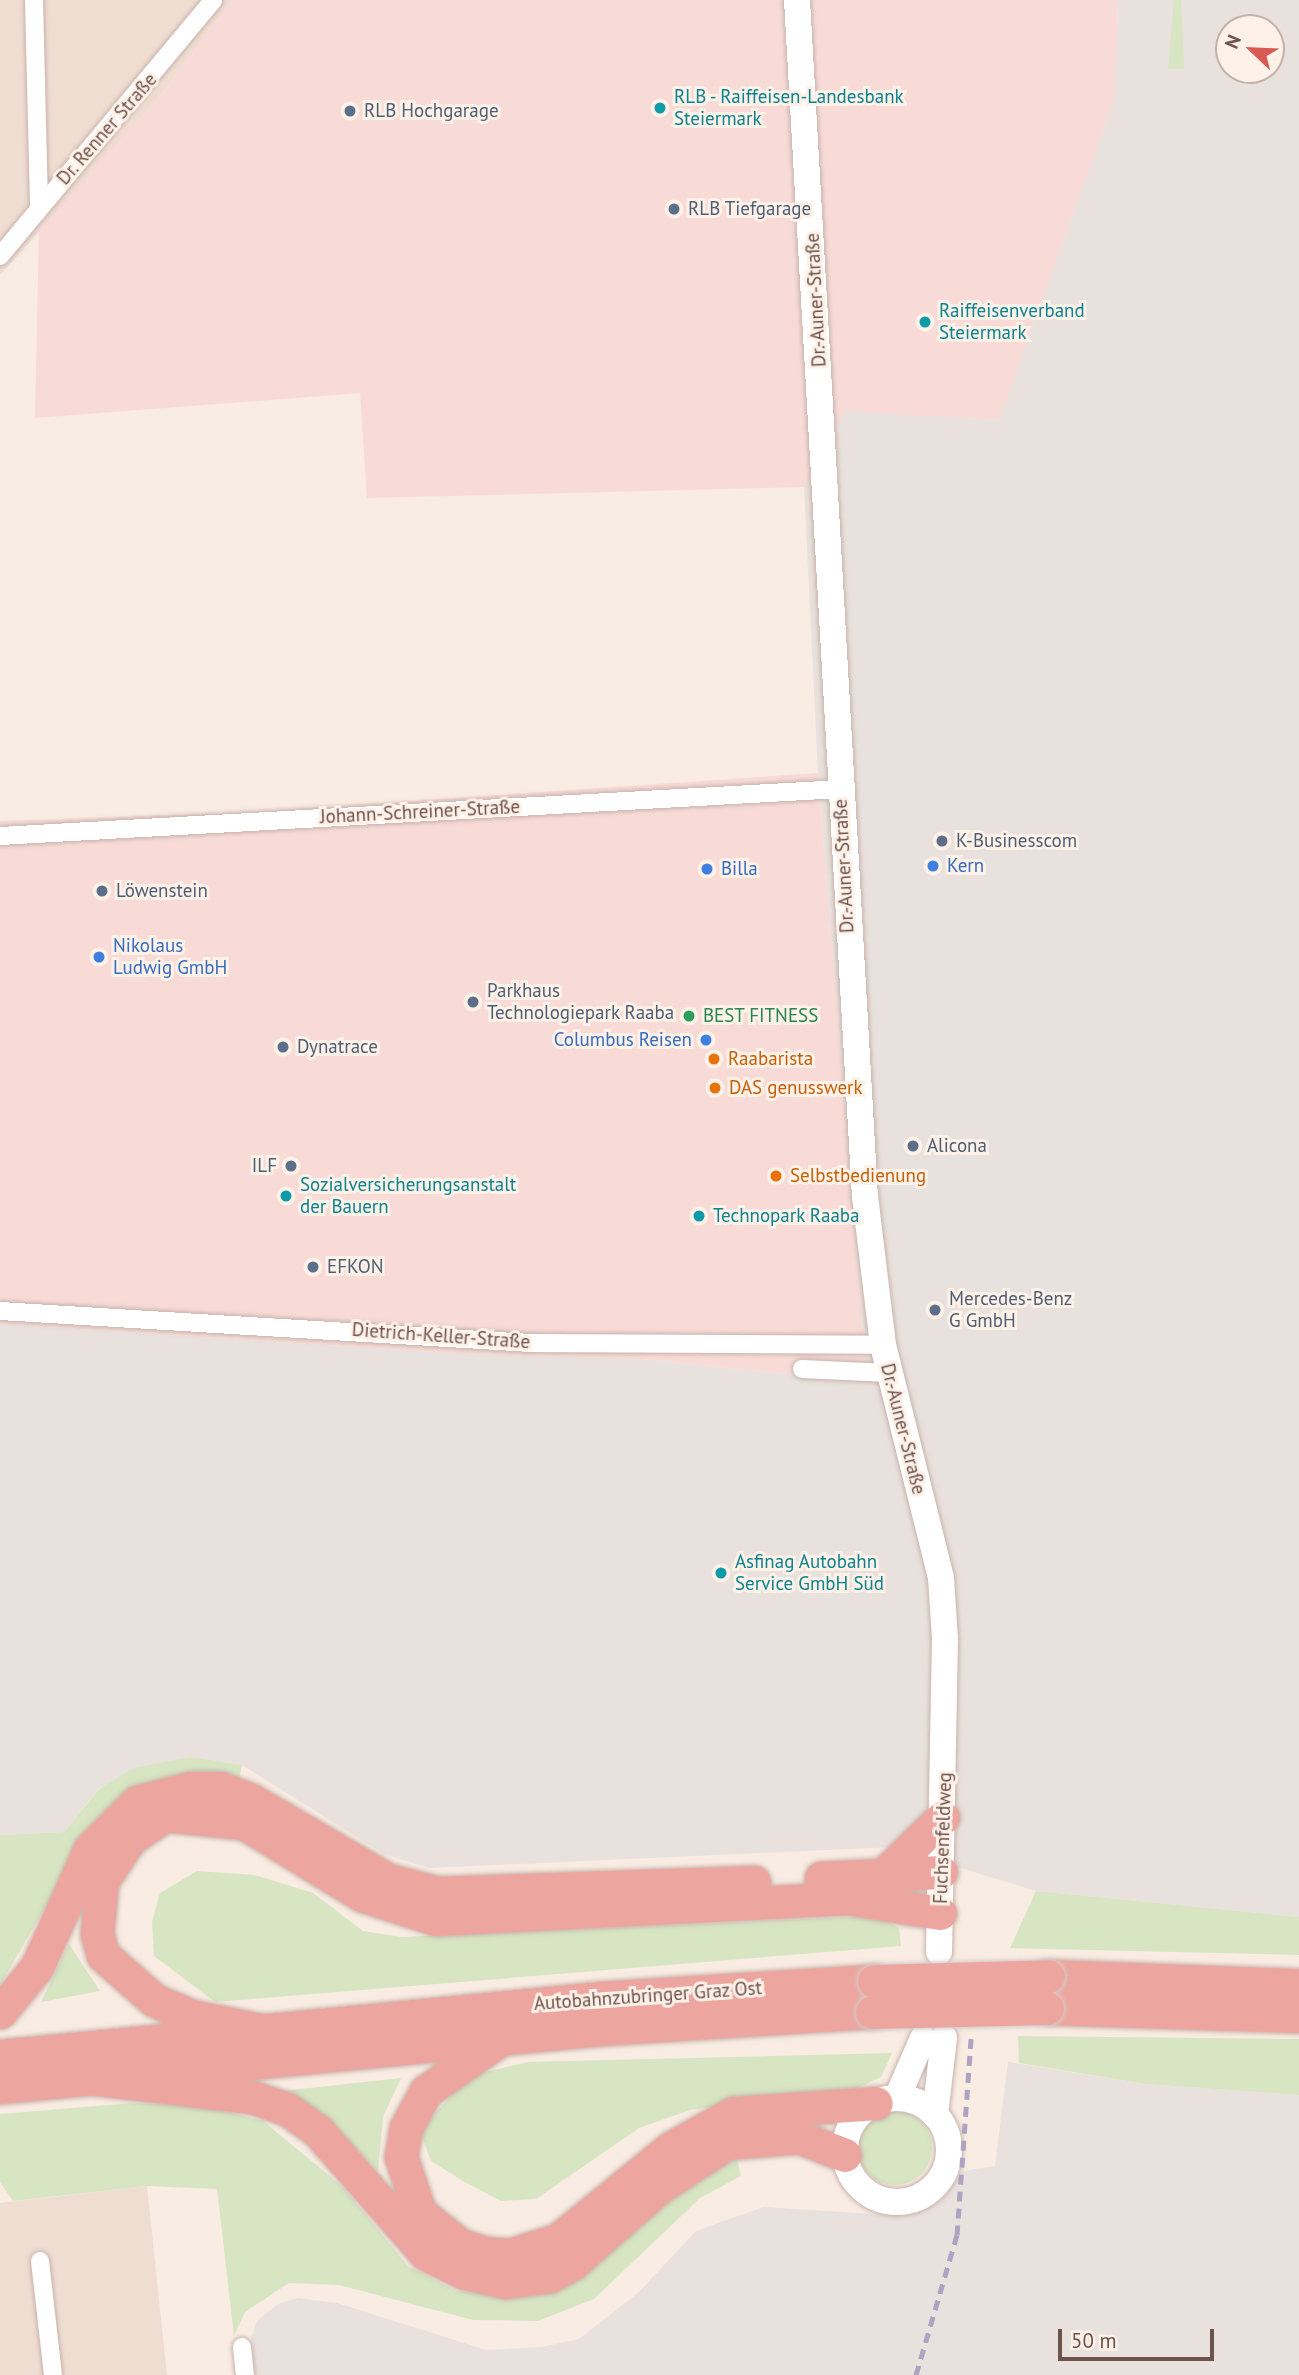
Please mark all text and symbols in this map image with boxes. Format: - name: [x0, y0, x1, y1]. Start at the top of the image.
- north arrow: [1215, 14, 1285, 84]
- text: N: [1219, 31, 1246, 52]
- street label: Dr. Renner Straße: [52, 68, 162, 190]
- place label: RLB - Raiffeisen-Landesbank Steiermark: [674, 86, 907, 130]
- place label: RLB Hochgarage: [364, 100, 499, 122]
- marker: RLB - Raiffeisen-Landesbank Steiermark: [652, 100, 668, 116]
- marker: RLB Hochgarage: [342, 103, 358, 119]
- place label: RLB Tiefgarage: [688, 198, 812, 220]
- marker: RLB Tiefgarage: [666, 201, 682, 217]
- street label: Dr.-Auner-Straße: [801, 232, 831, 368]
- place label: Raiffeisenverband Steiermark: [939, 300, 1085, 344]
- marker: Raiffeisenverband Steiermark: [917, 314, 933, 330]
- street label: Johann-Schreiner-Straße: [320, 795, 520, 829]
- street label: Dr.-Auner-Straße: [829, 798, 859, 934]
- place label: K-Businesscom: [956, 830, 1077, 852]
- marker: K-Businesscom: [934, 833, 950, 849]
- place label: Kern: [947, 855, 984, 877]
- place label: Billa: [721, 858, 758, 880]
- marker: Kern: [925, 858, 941, 874]
- marker: Billa: [699, 861, 715, 877]
- place label: Löwenstein: [116, 880, 208, 902]
- marker: Löwenstein: [94, 883, 110, 899]
- place label: Nikolaus Ludwig GmbH: [113, 935, 227, 979]
- marker: Nikolaus Ludwig GmbH: [91, 949, 107, 965]
- place label: Parkhaus Technologiepark Raaba: [487, 980, 675, 1024]
- marker: Parkhaus Technologiepark Raaba: [465, 994, 481, 1010]
- place label: BEST FITNESS: [703, 1005, 819, 1027]
- marker: BEST FITNESS: [681, 1008, 697, 1024]
- place label: Columbus Reisen: [554, 1029, 692, 1051]
- marker: Columbus Reisen: [698, 1032, 714, 1048]
- place label: Dynatrace: [297, 1036, 378, 1058]
- marker: Dynatrace: [275, 1039, 291, 1055]
- place label: Raabarista: [728, 1048, 813, 1070]
- marker: Raabarista: [706, 1051, 722, 1067]
- place label: DAS genusswerk: [729, 1077, 863, 1099]
- marker: DAS genusswerk: [707, 1080, 723, 1096]
- place label: Alicona: [927, 1135, 987, 1157]
- marker: Alicona: [905, 1138, 921, 1154]
- place label: ILF: [252, 1155, 277, 1177]
- marker: ILF: [283, 1158, 299, 1174]
- place label: Selbstbedienung: [790, 1165, 926, 1187]
- marker: Selbstbedienung: [768, 1168, 784, 1184]
- place label: Sozialversicherungsanstalt der Bauern: [300, 1174, 516, 1218]
- marker: Sozialversicherungsanstalt der Bauern: [278, 1188, 294, 1204]
- place label: Technopark Raaba: [713, 1205, 860, 1227]
- marker: Technopark Raaba: [691, 1208, 707, 1224]
- place label: EFKON: [327, 1256, 383, 1278]
- marker: EFKON: [305, 1259, 321, 1275]
- place label: Mercedes-Benz G GmbH: [949, 1288, 1072, 1332]
- marker: Mercedes-Benz G GmbH: [927, 1302, 943, 1318]
- street label: Dietrich-Keller-Straße: [351, 1318, 531, 1354]
- street label: Dr.-Auner-Straße: [876, 1361, 930, 1497]
- place label: Asfinag Autobahn Service GmbH Süd: [735, 1551, 884, 1595]
- marker: Asfinag Autobahn Service GmbH Süd: [713, 1565, 729, 1581]
- street label: Fuchsenfeldweg: [929, 1772, 957, 1904]
- street label: Autobahnzubringer Graz Ost: [533, 1977, 763, 2015]
- scale bar: [1061, 2316, 1217, 2360]
- text: 50 m: [1071, 2327, 1117, 2354]

